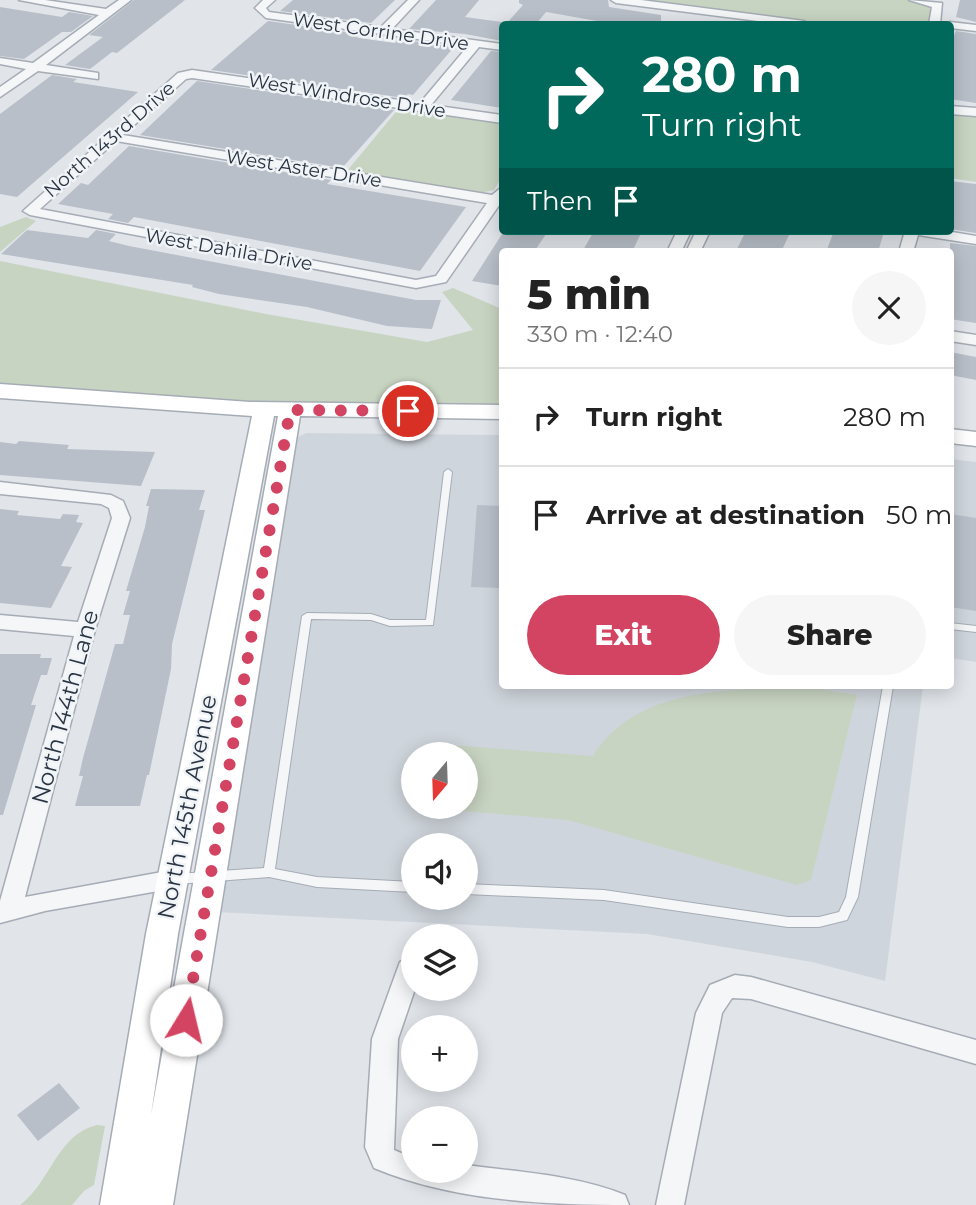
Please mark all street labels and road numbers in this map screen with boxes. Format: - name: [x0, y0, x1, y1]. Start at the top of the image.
- street label: West Corrine Drive: [291, 8, 470, 55]
- street label: West Windrose Drive: [246, 68, 447, 122]
- street label: North 143rd Drive: [39, 76, 179, 202]
- street label: West Aster Drive: [224, 145, 384, 192]
- street label: West Dahila Drive: [143, 223, 314, 276]
- street label: North 144th Lane: [26, 607, 104, 807]
- street label: North 145th Avenue: [152, 693, 222, 921]

